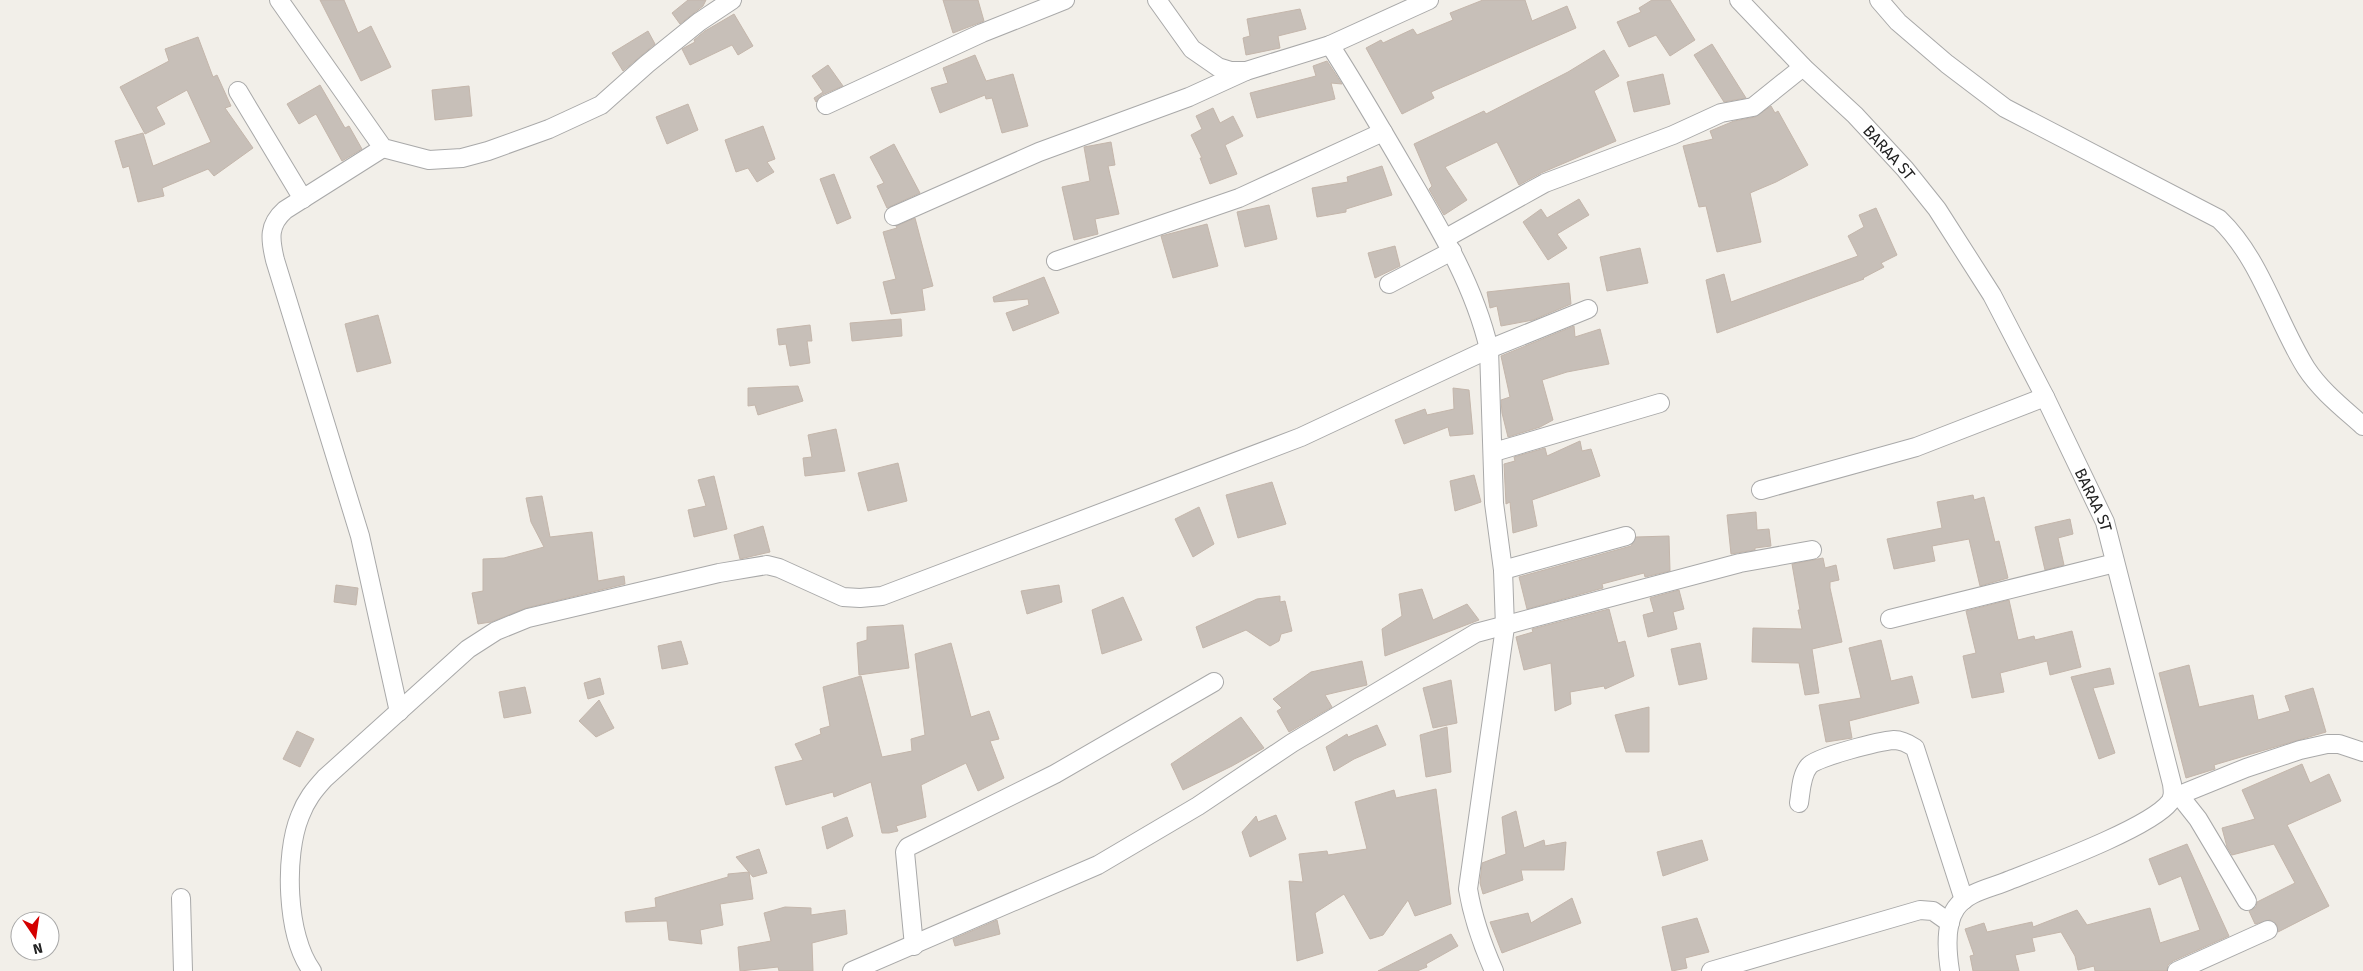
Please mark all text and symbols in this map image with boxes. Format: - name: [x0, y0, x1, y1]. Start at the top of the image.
- street label: BARAA ST: [1859, 121, 1920, 184]
- street label: BARAA ST: [2071, 465, 2117, 534]
- north arrow: [10, 911, 60, 961]
- text: N: [31, 939, 44, 958]

